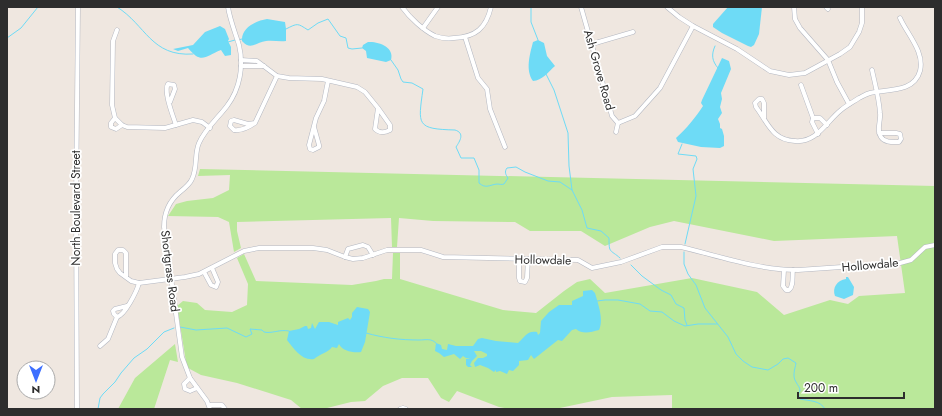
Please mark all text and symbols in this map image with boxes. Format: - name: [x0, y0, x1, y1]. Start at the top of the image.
- street label: Ash Grove Road: [579, 28, 619, 112]
- street label: North Boulevard Street: [67, 150, 85, 266]
- street label: Shortgrass Road: [156, 229, 184, 313]
- street label: Hollowdale: [514, 251, 572, 269]
- street label: Hollowdale: [841, 254, 899, 276]
- north arrow: [16, 360, 56, 400]
- scale bar: [798, 374, 904, 400]
- text: 200 m: [804, 379, 838, 397]
- text: N: [32, 382, 40, 398]

